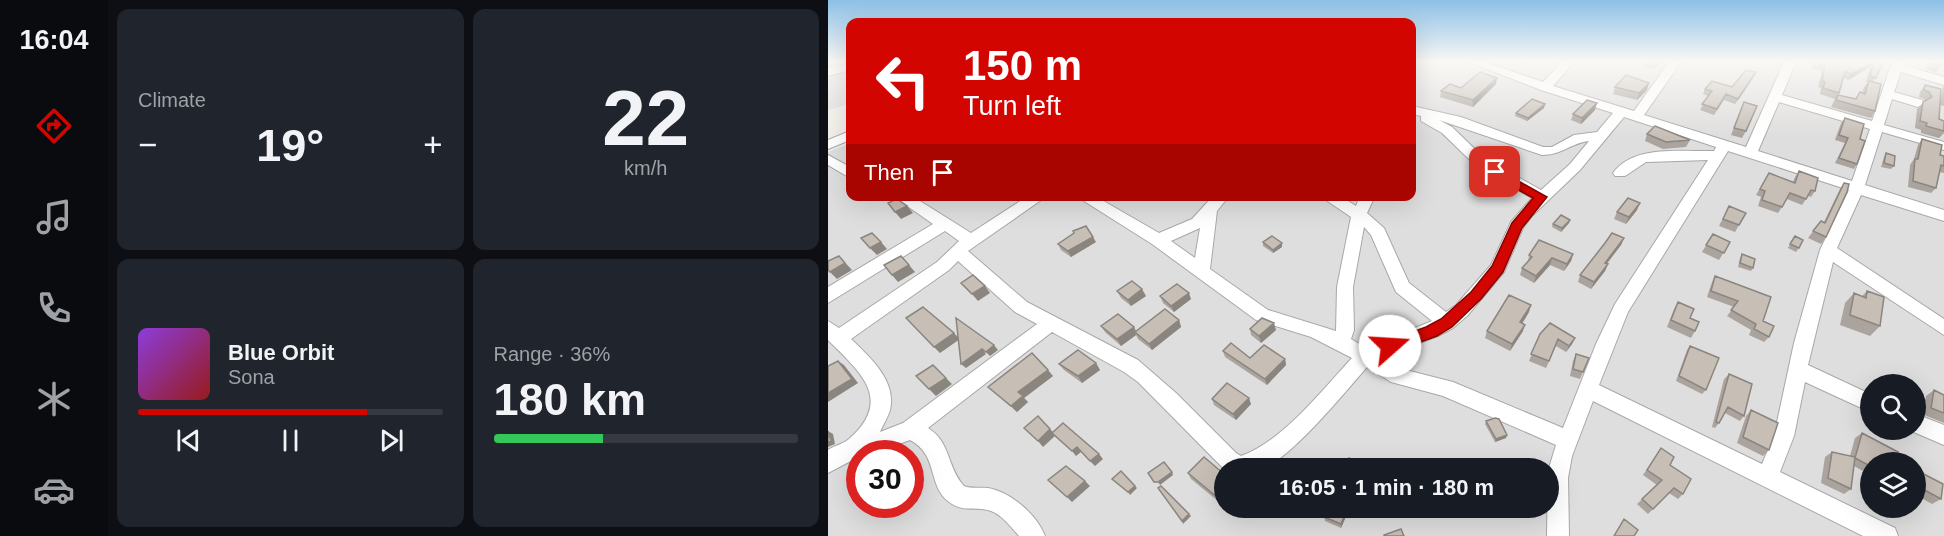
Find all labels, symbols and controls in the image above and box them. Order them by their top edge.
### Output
text: 16:04 [19,25,89,55]
icon: left [864,42,942,120]
text: 150 m [963,42,1082,89]
text: 22 [602,74,689,162]
text: Climate [138,89,206,111]
text: Turn left [963,91,1061,121]
icon: directions [33,105,75,147]
text: 19° [256,120,324,171]
text: − [138,126,157,163]
text: + [423,126,443,163]
pin [1469,146,1520,197]
icon: arrive [1478,155,1511,188]
icon: arrive [926,156,959,189]
text: km/h [624,157,667,179]
text: Then [864,160,914,185]
icon: music [33,196,75,238]
icon: phone [33,287,75,329]
position arrow [1358,314,1422,378]
text: Blue Orbit [228,340,334,365]
text: Range · 36% [494,343,610,365]
text: Sona [228,366,275,388]
text: 180 km [494,374,646,425]
map controls [1860,374,1926,518]
button: search [1860,374,1926,440]
icon: climate [33,378,75,420]
icon: previous [172,424,205,457]
icon: pause [274,424,307,457]
icon: next [375,424,408,457]
speed limit sign: 30 [846,440,924,518]
button: layers [1860,452,1926,518]
icon: car [33,469,75,511]
text: 16:05 · 1 min · 180 m [1279,475,1494,500]

